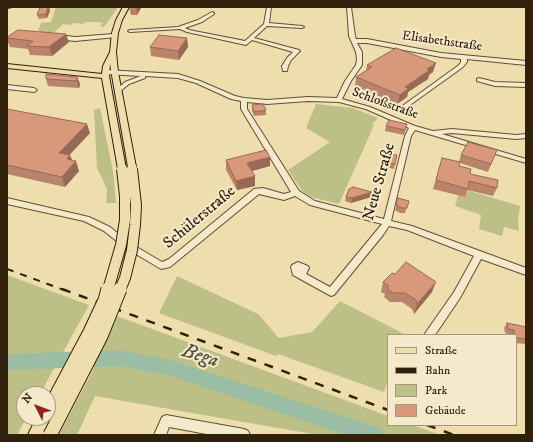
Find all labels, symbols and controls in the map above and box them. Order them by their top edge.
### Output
street label: Elisabethstraße [401,29,483,55]
street label: Schloßstraße [350,85,420,123]
street label: Neue Straße [360,141,400,223]
street label: Schülerstraße [160,182,240,254]
legend [387,334,517,426]
water label: Bega [179,340,221,374]
text: Straße [425,343,457,358]
text: Bahn [425,363,450,378]
text: Park [425,383,447,398]
north arrow [16,386,56,426]
text: N [20,391,36,407]
text: Gebäude [425,403,466,418]

